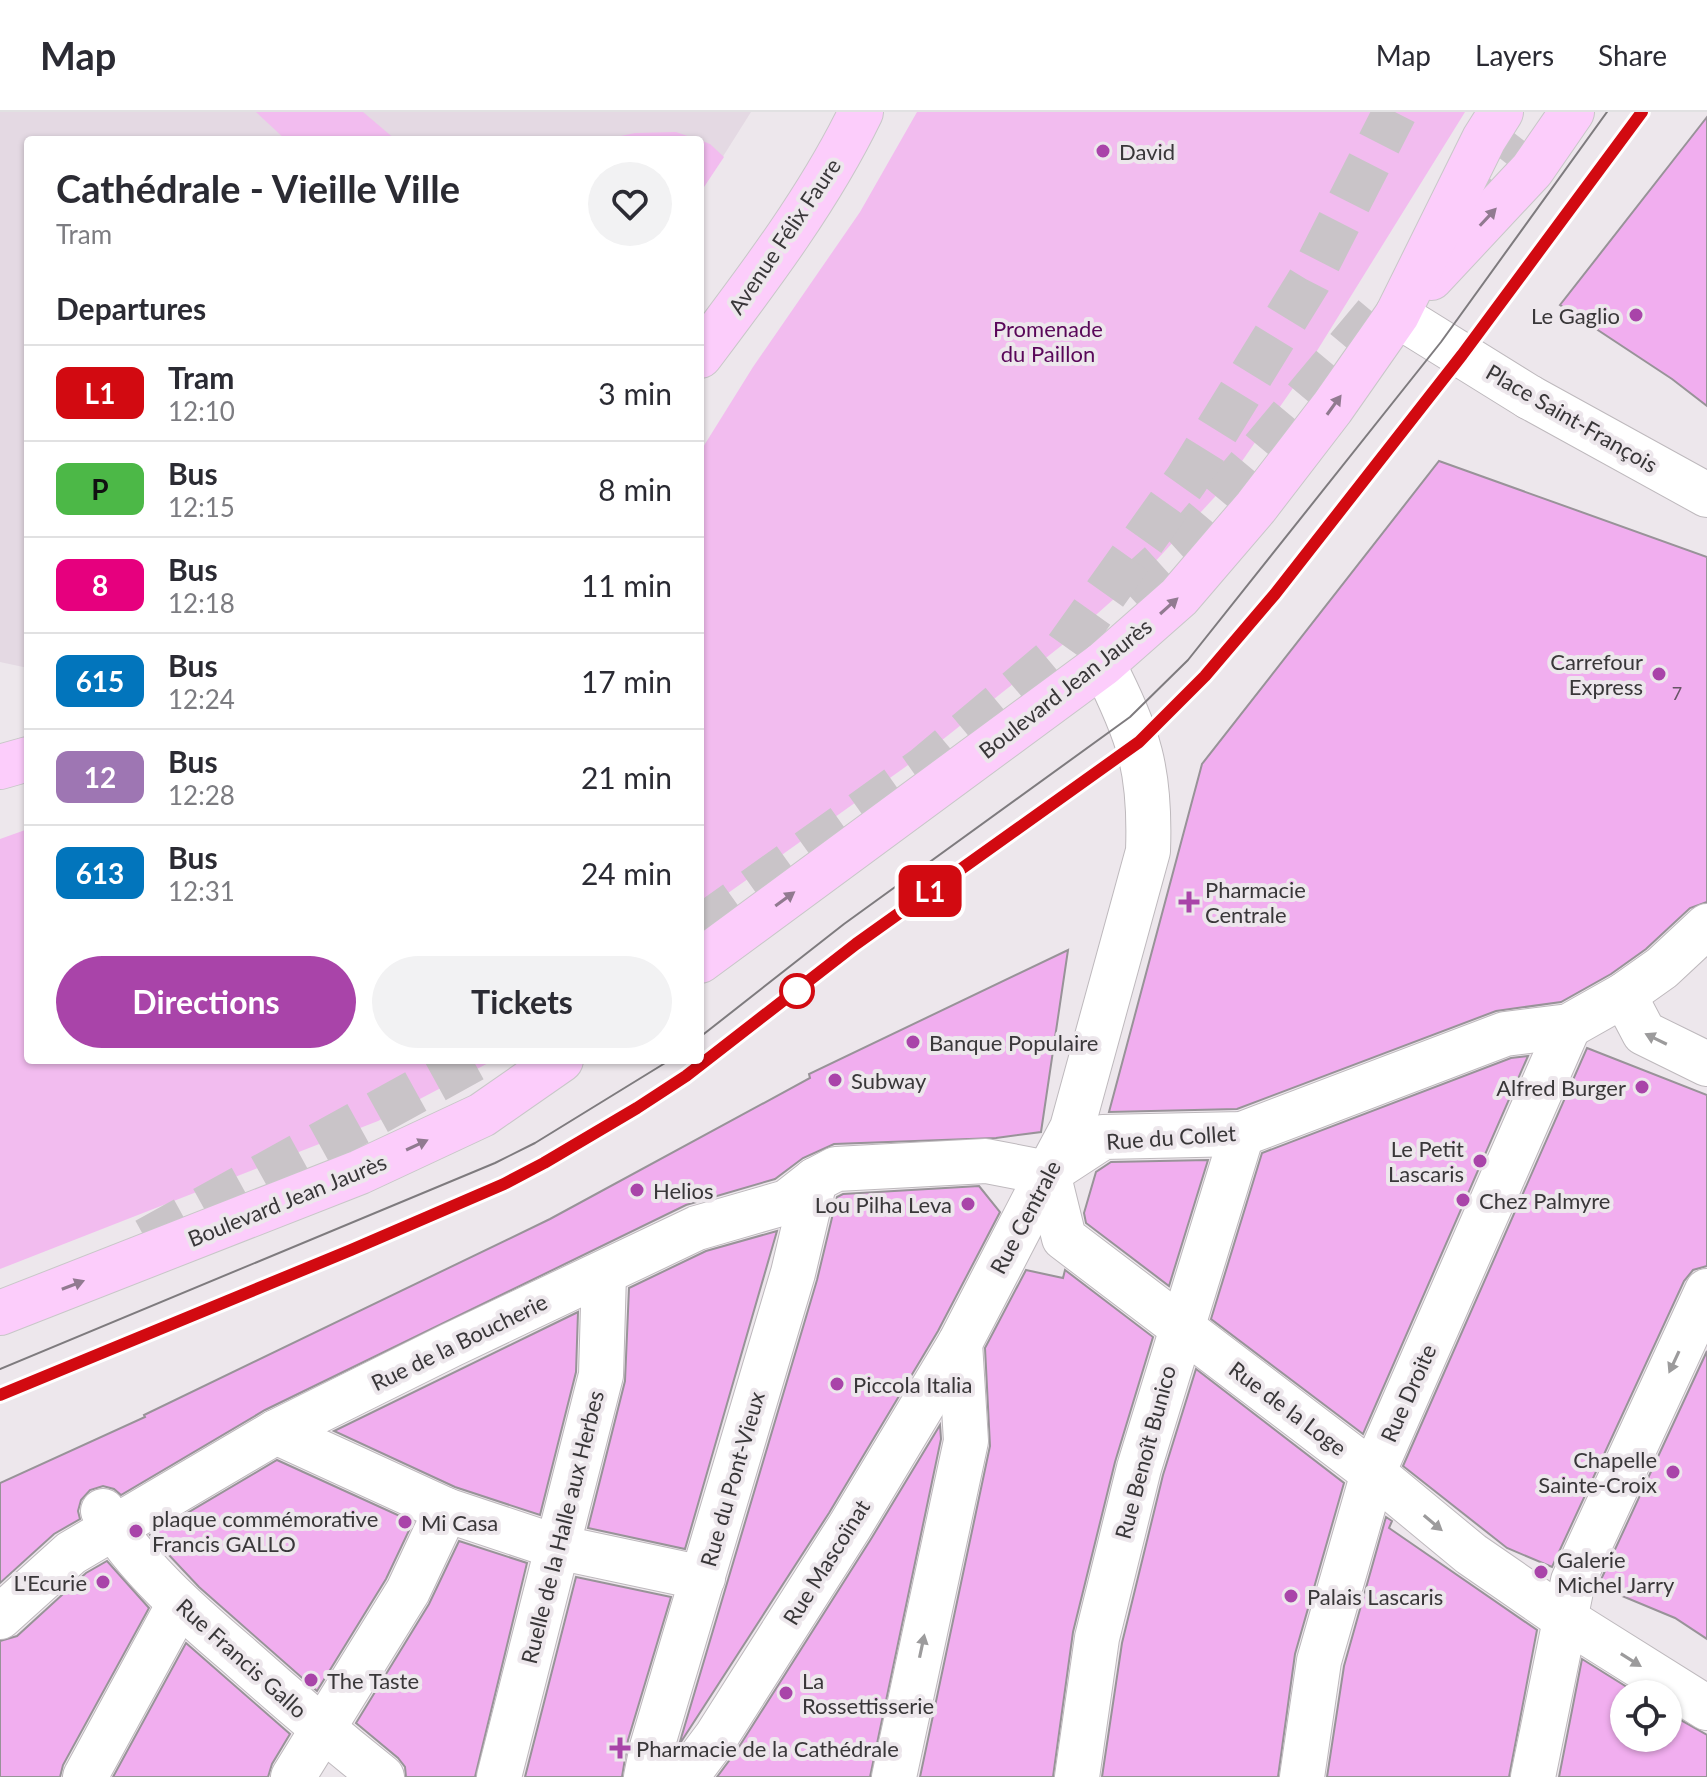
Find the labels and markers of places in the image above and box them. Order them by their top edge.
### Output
place label: David [1119,138,1175,165]
marker: David [1094,142,1112,160]
place label: Le Gaglio [1531,302,1620,329]
marker: Le Gaglio [1627,306,1645,324]
place label: Carrefour Express [1550,648,1643,700]
marker: Carrefour Express [1650,665,1668,683]
place label: Pharmacie Centrale [1205,876,1306,928]
marker: Pharmacie Centrale [1180,893,1198,911]
unlabelled marker [780,974,814,1008]
place label: Banque Populaire [929,1029,1098,1056]
marker: Banque Populaire [904,1033,922,1051]
place label: Subway [851,1067,927,1094]
marker: Subway [826,1071,844,1089]
place label: Alfred Burger [1496,1074,1626,1101]
marker: Alfred Burger [1633,1078,1651,1096]
place label: Le Petit Lascaris [1388,1135,1464,1187]
marker: Le Petit Lascaris [1471,1152,1489,1170]
place label: Helios [653,1177,714,1204]
marker: Helios [628,1181,646,1199]
place label: Chez Palmyre [1479,1187,1610,1214]
place label: Lou Pilha Leva [815,1191,952,1218]
marker: Chez Palmyre [1454,1191,1472,1209]
marker: Lou Pilha Leva [959,1195,977,1213]
place label: Piccola Italia [853,1371,972,1398]
marker: Piccola Italia [828,1375,846,1393]
place label: Chapelle Sainte-Croix [1538,1446,1657,1498]
marker: Chapelle Sainte-Croix [1664,1463,1682,1481]
place label: plaque commémorative Francis GALLO [152,1505,378,1557]
place label: Mi Casa [421,1509,498,1536]
marker: Mi Casa [396,1513,414,1531]
marker: plaque commémorative Francis GALLO [127,1522,145,1540]
place label: Galerie Michel Jarry [1557,1546,1675,1598]
marker: Galerie Michel Jarry [1532,1563,1550,1581]
place label: L'Ecurie [14,1569,87,1596]
marker: L'Ecurie [94,1573,112,1591]
place label: Palais Lascaris [1307,1583,1443,1610]
marker: Palais Lascaris [1282,1587,1300,1605]
place label: The Taste [327,1667,419,1694]
place label: La Rossettisserie [802,1667,934,1719]
marker: The Taste [302,1671,320,1689]
marker: La Rossettisserie [777,1684,795,1702]
place label: Pharmacie de la Cathédrale [636,1735,899,1762]
marker: Pharmacie de la Cathédrale [611,1739,629,1757]

